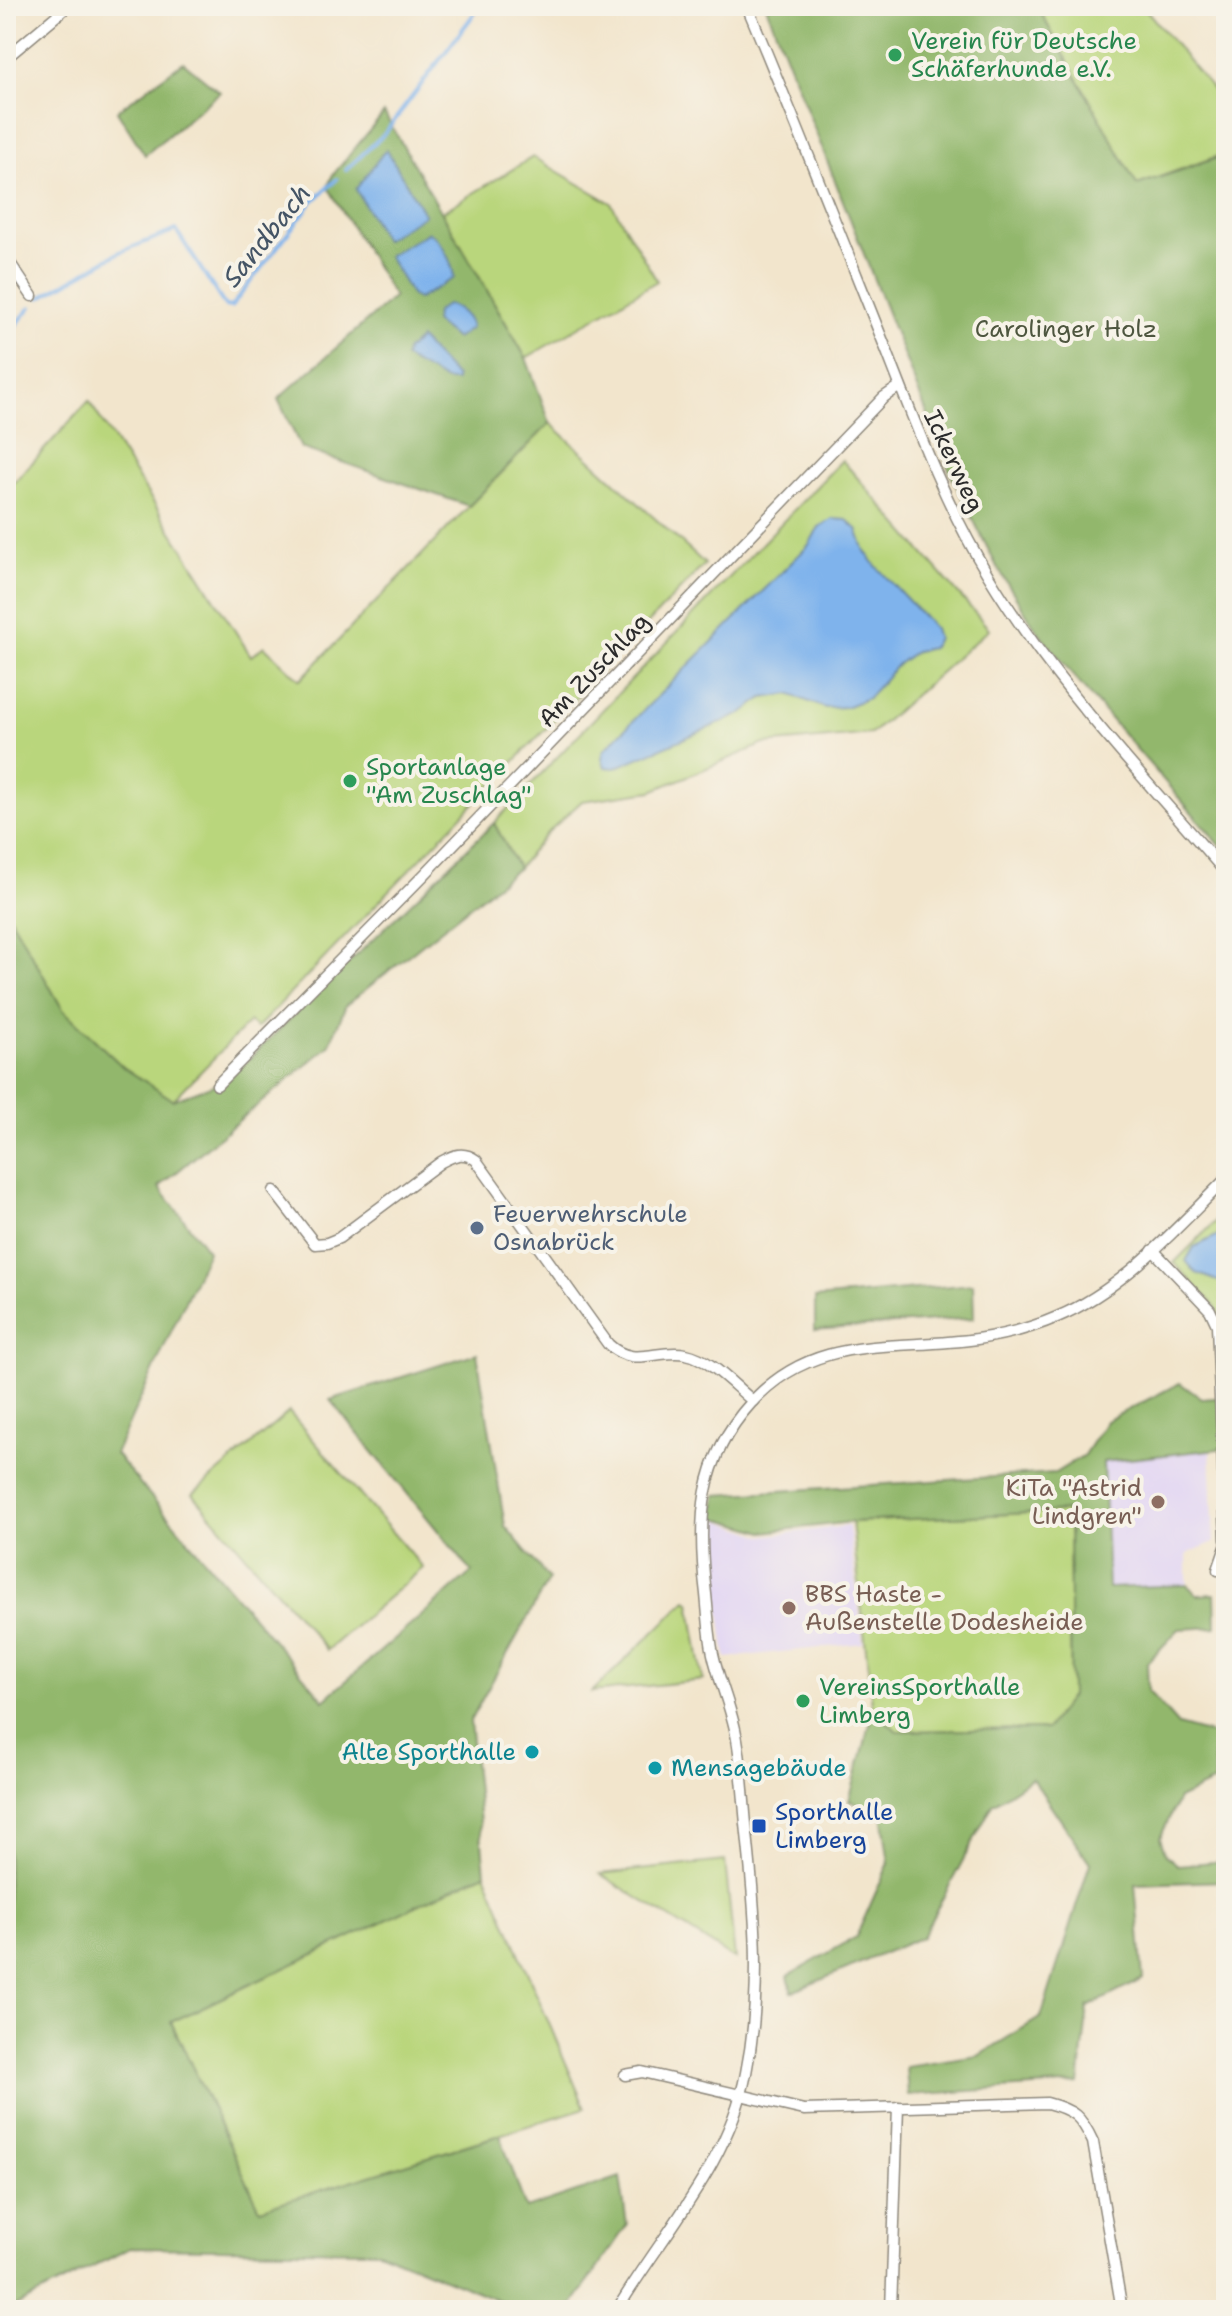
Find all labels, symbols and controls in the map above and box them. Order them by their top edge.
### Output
place label: Verein für Deutsche Schäferhunde e.V. [911,25,1137,85]
marker: Verein für Deutsche Schäferhunde e.V. [886,46,904,64]
water label: Sandbach [214,176,318,294]
park label: Carolinger Holz [975,313,1157,345]
street label: Ickerweg [916,404,992,518]
street label: Am Zuschlag [531,606,657,734]
place label: Sportanlage "Am Zuschlag" [366,751,532,811]
marker: Sportanlage "Am Zuschlag" [341,772,359,790]
place label: Feuerwehrschule Osnabrück [493,1198,688,1258]
marker: Feuerwehrschule Osnabrück [468,1219,486,1237]
place label: KiTa "Astrid Lindgren" [1005,1472,1142,1532]
marker: KiTa "Astrid Lindgren" [1149,1493,1167,1511]
place label: BBS Haste - Außenstelle Dodesheide [805,1578,1084,1638]
marker: BBS Haste - Außenstelle Dodesheide [780,1599,798,1617]
place label: VereinsSporthalle Limberg [819,1671,1021,1731]
marker: VereinsSporthalle Limberg [794,1692,812,1710]
place label: Alte Sporthalle [342,1736,516,1768]
marker: Alte Sporthalle [523,1743,541,1761]
place label: Mensagebäude [671,1752,847,1784]
marker: Mensagebäude [646,1759,664,1777]
place label: Sporthalle Limberg [775,1796,894,1856]
marker: Sporthalle Limberg [750,1817,768,1835]

